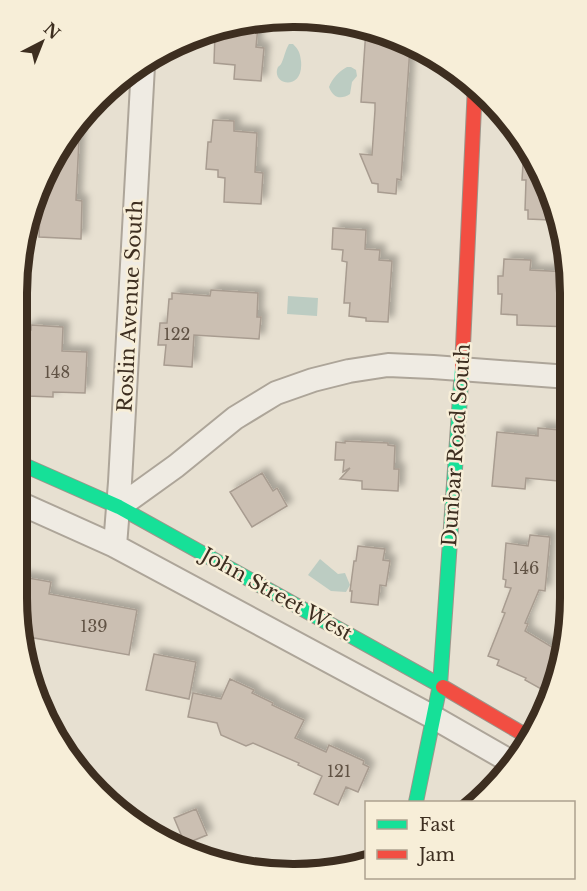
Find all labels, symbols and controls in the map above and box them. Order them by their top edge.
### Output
north arrow [12,12,72,72]
text: N [40,18,64,43]
street label: Roslin Avenue South [112,199,148,413]
house number: 122 [164,324,190,344]
street label: Dunbar Road South [437,342,475,547]
house number: 148 [44,362,70,382]
street label: John Street West [195,541,357,646]
house number: 146 [513,558,539,578]
house number: 139 [80,616,108,636]
house number: 121 [327,761,351,781]
legend [365,801,575,879]
text: Fast [419,814,456,836]
text: Jam [417,844,455,866]

